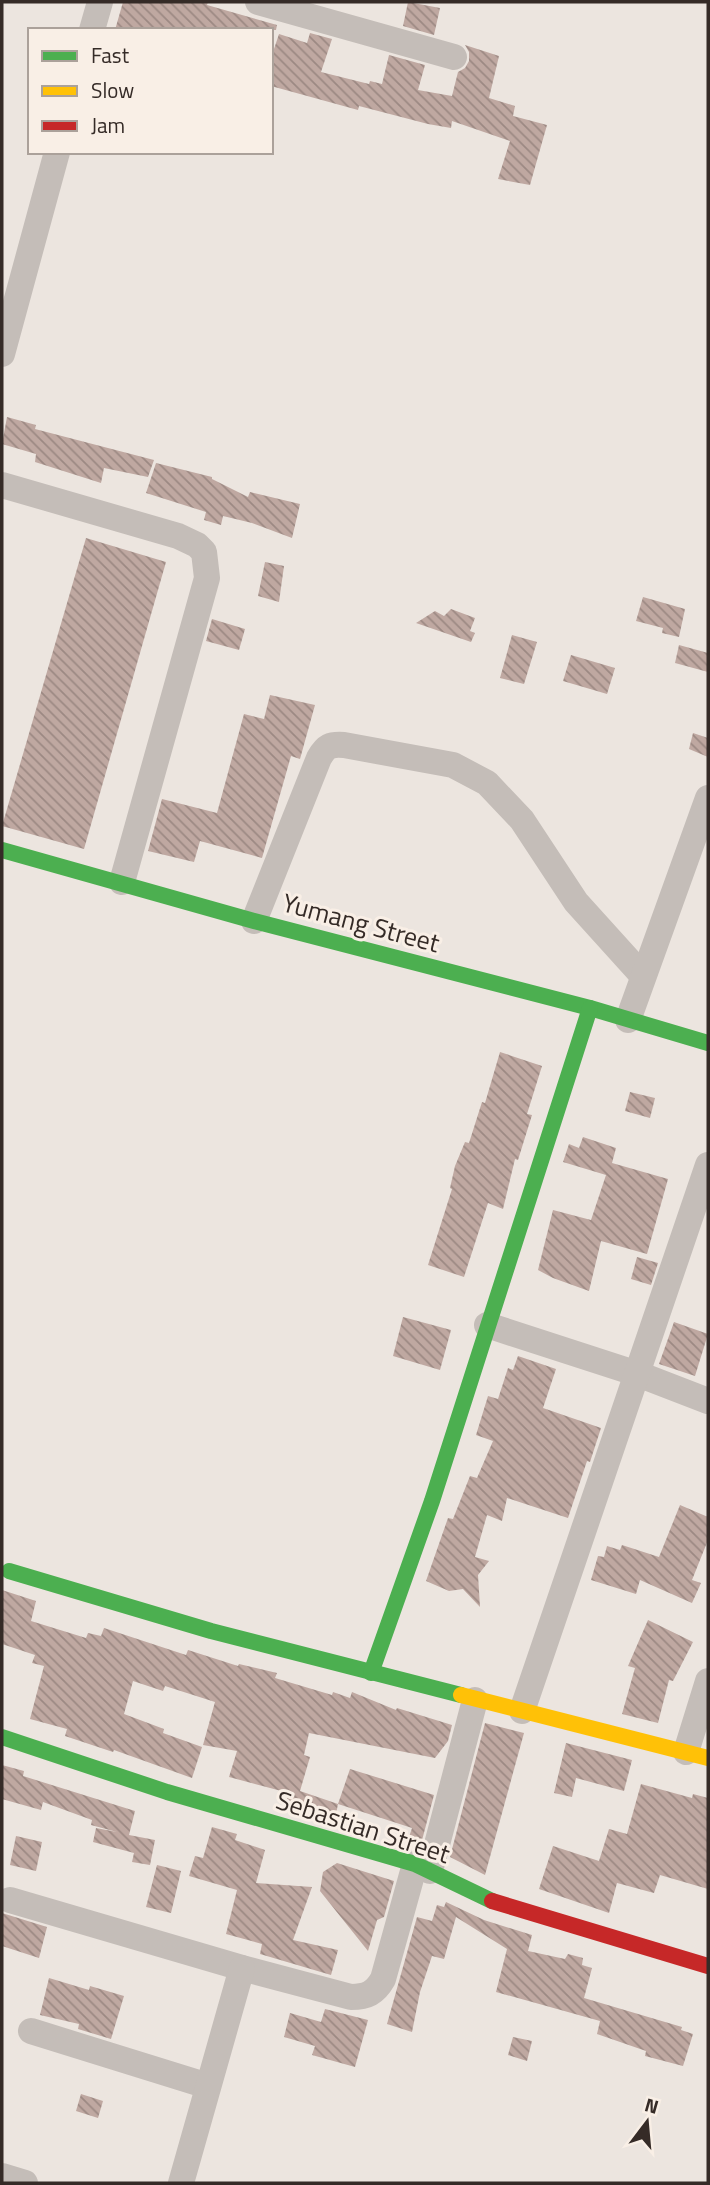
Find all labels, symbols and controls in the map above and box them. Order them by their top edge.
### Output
legend [28,28,273,154]
text: Fast [91,39,130,71]
text: Slow [91,74,134,106]
text: Jam [91,109,125,141]
street label: Yumang Street [278,883,444,962]
street label: Sebastian Street [271,1780,455,1873]
north arrow [612,2087,682,2157]
text: N [641,2089,662,2121]

